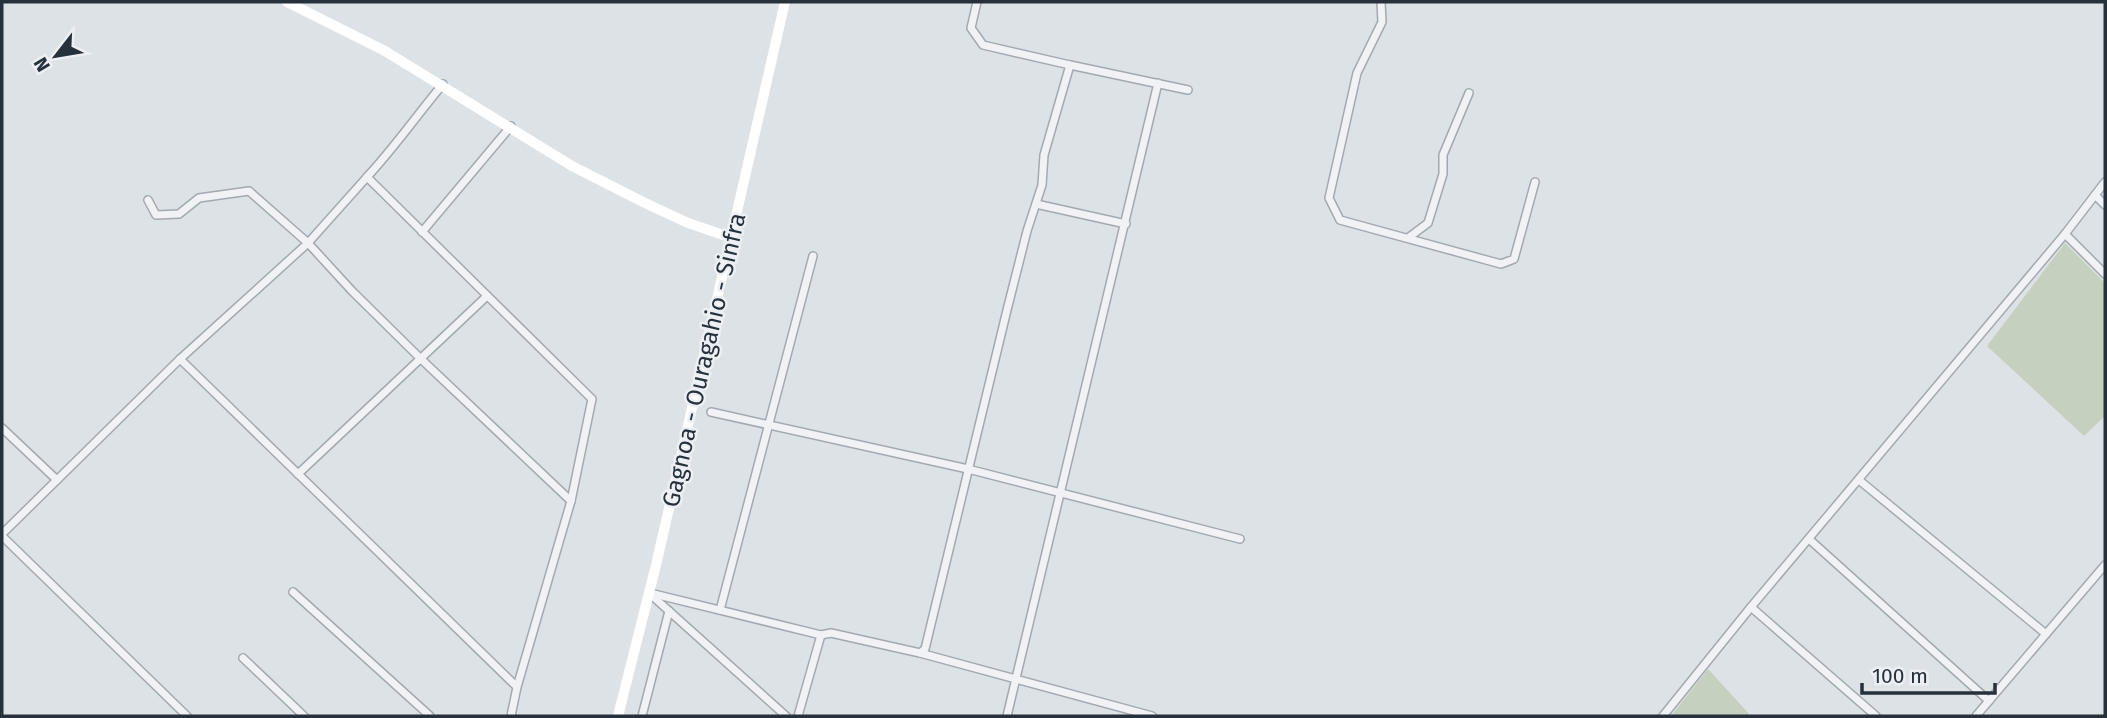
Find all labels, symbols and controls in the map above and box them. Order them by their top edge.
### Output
north arrow [21,21,91,91]
text: N [29,53,55,76]
street label: Gagnoa - Ouragahio - Sinfra [656,210,752,510]
scale bar [1862,652,1995,696]
text: 100 m [1872,663,1928,689]

